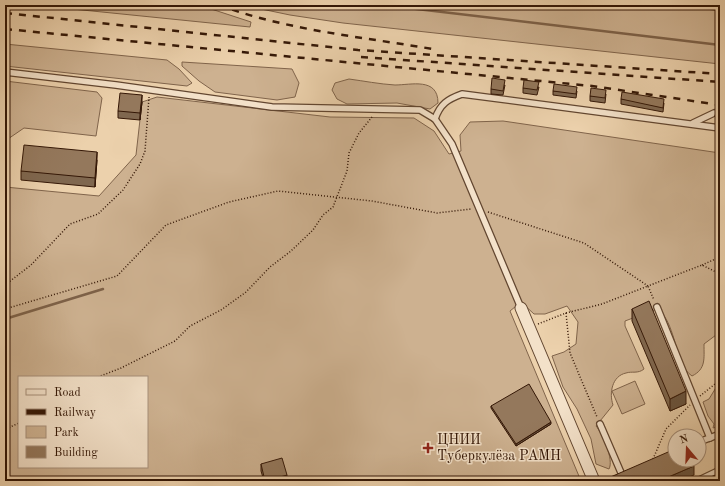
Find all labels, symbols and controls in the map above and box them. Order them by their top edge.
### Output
legend [18,376,148,468]
text: Road [54,387,81,399]
text: Railway [54,407,97,419]
text: Park [54,427,79,439]
north arrow [667,428,707,468]
place label: ЦНИИ Туберкулёза РАМН [437,433,561,463]
text: N [678,433,691,447]
marker: ЦНИИ Туберкулёза РАМН [422,442,434,454]
text: Building [54,447,98,459]

